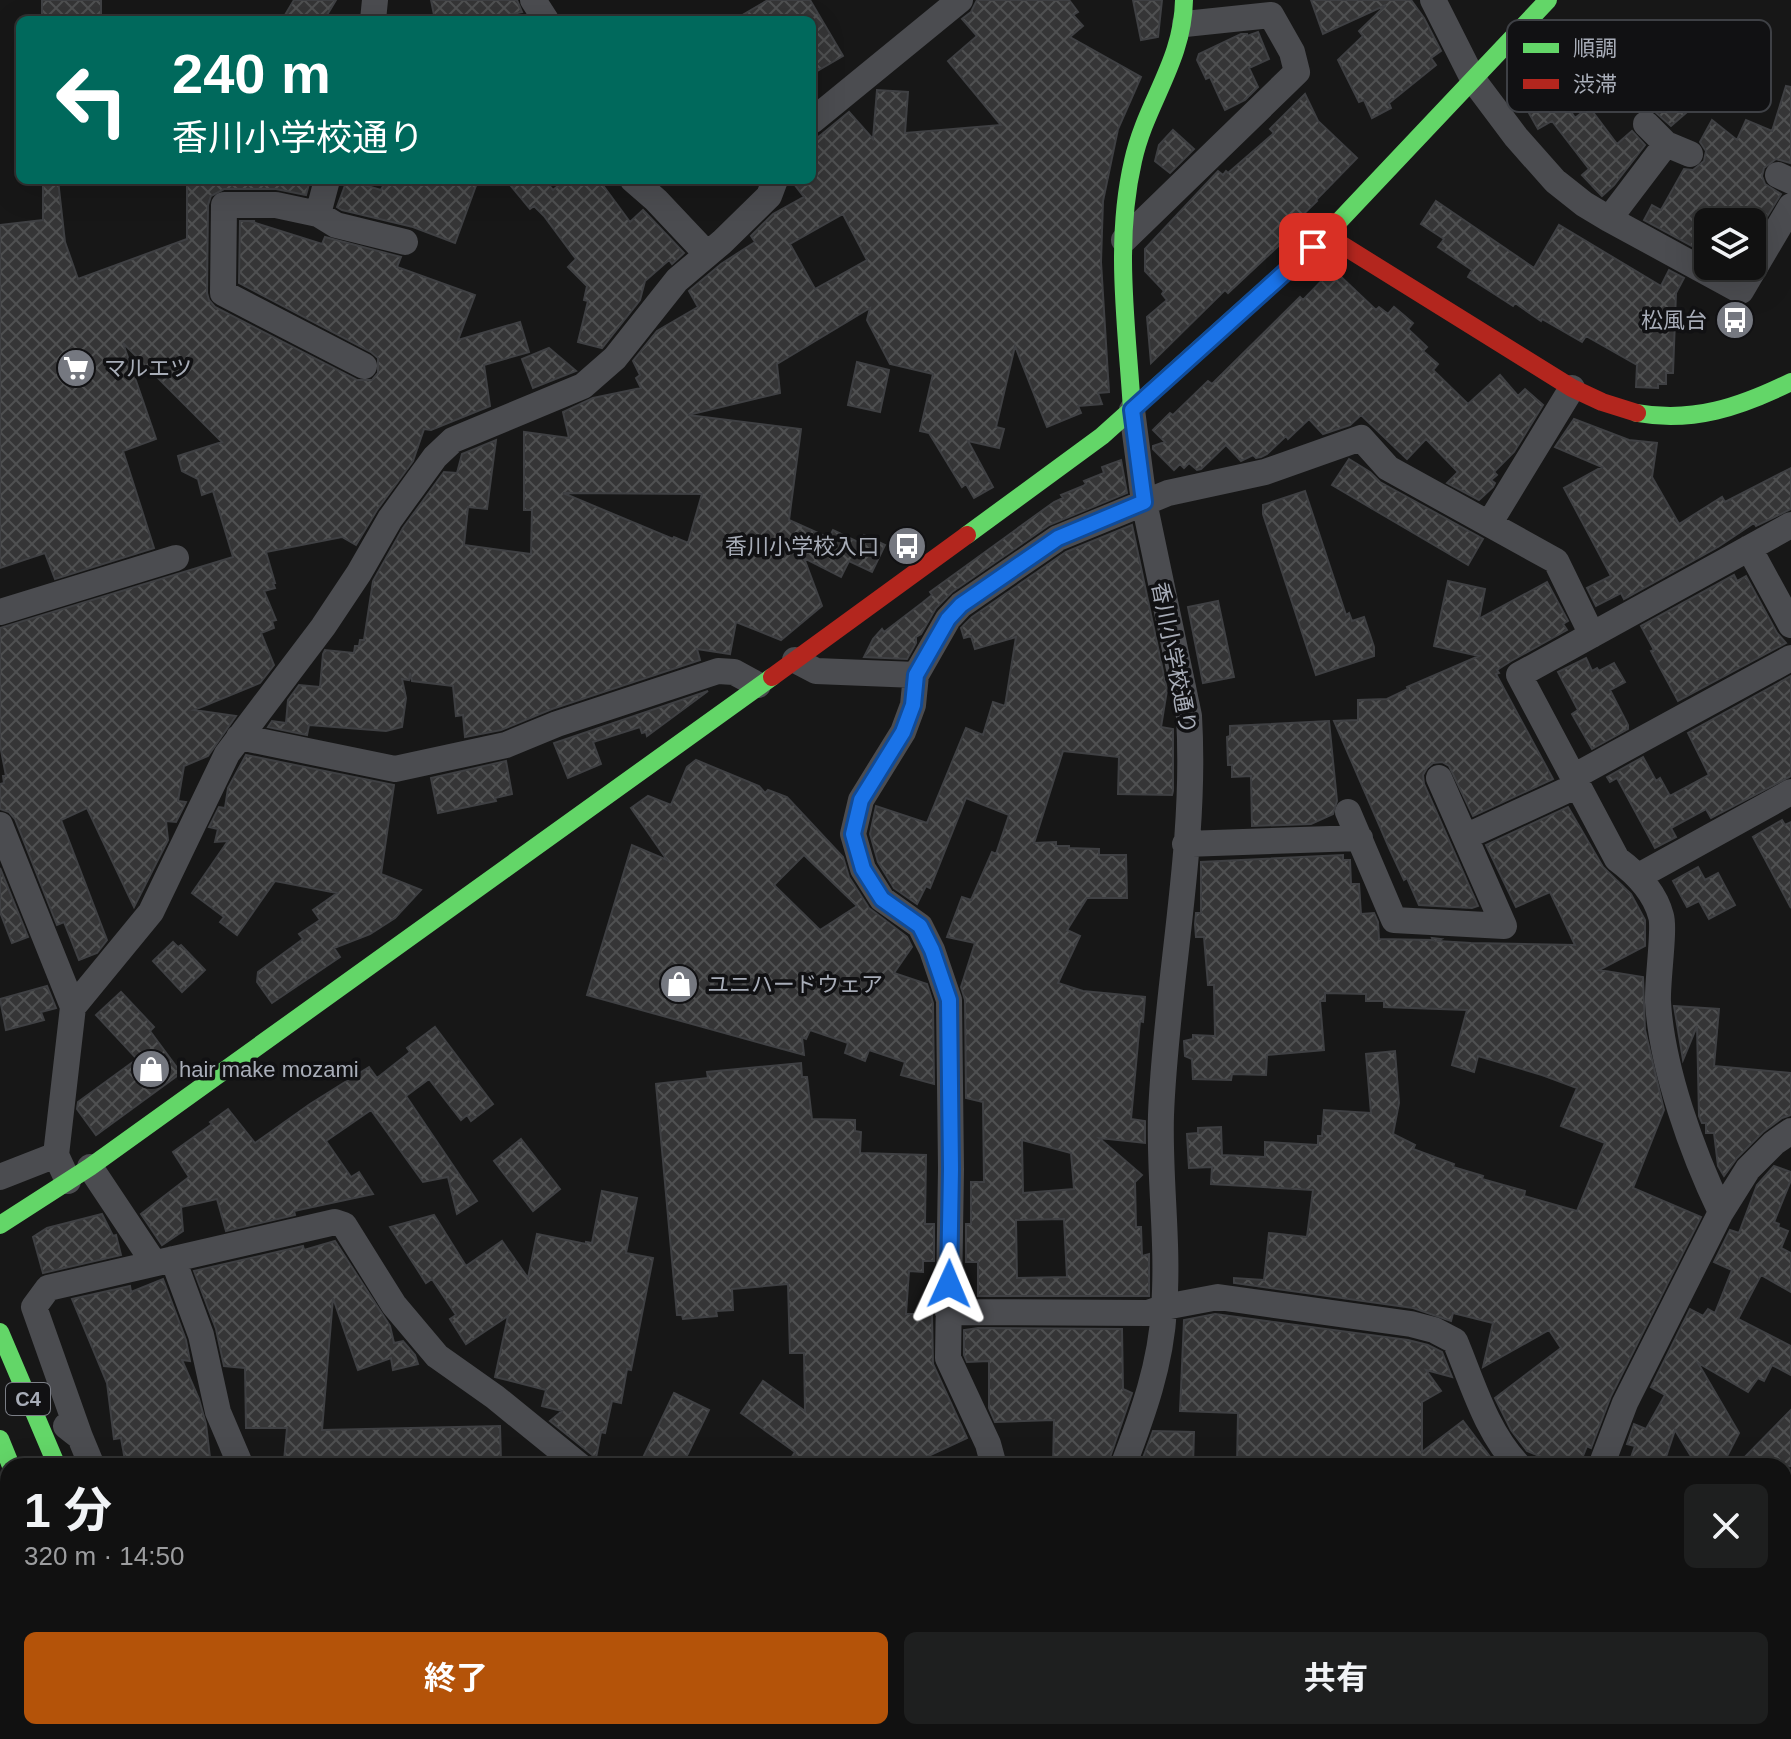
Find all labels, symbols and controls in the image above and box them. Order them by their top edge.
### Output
legend [1507,20,1771,112]
text: 順調 [1573,36,1617,61]
text: 240 m [172,42,331,105]
icon: left [40,48,144,152]
text: 渋滞 [1573,72,1617,97]
text: 香川小学校通り [172,117,424,158]
map controls [1694,208,1766,280]
button: layers [1694,208,1766,280]
pin [1279,213,1347,281]
icon: arrive [1291,225,1335,269]
bus stop icon: 松風台 [1714,299,1756,341]
place label: 松風台 [1641,308,1707,333]
supermarket icon: マルエツ [55,347,97,389]
place label: マルエツ [104,356,192,381]
bus stop icon: 香川小学校入口 [886,525,928,567]
place label: 香川小学校入口 [725,534,879,559]
street label: 香川小学校通り [1147,580,1201,736]
shop icon: ユニハードウェア [658,963,700,1005]
place label: ユニハードウェア [707,972,883,997]
shop icon: hair make mozami [130,1048,172,1090]
place label: hair make mozami [179,1057,359,1082]
position arrow [907,1242,991,1326]
road number: C4 [6,1383,50,1415]
text: 1 分 [24,1484,112,1537]
button: close [1684,1484,1768,1568]
text: 320 m · 14:50 [24,1541,184,1571]
button: 終了 [24,1632,888,1724]
button: 共有 [904,1632,1768,1724]

